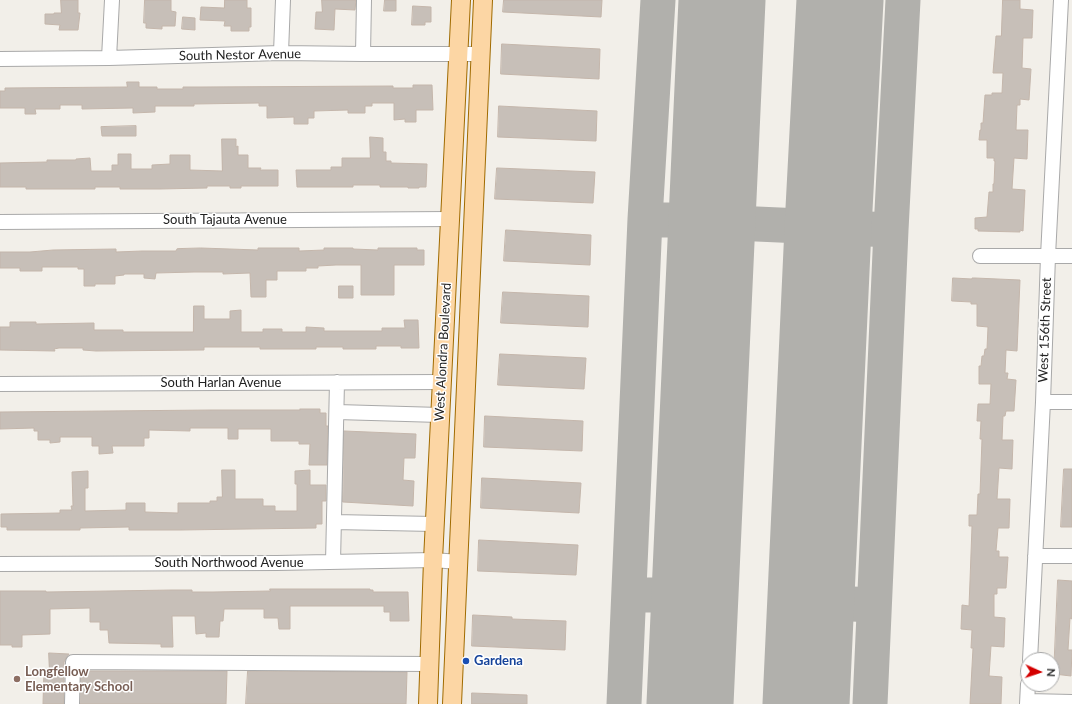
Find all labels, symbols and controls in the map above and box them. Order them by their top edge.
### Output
street label: South Nestor Avenue [179,46,301,64]
street label: South Tajauta Avenue [163,212,287,228]
street label: West 156th Street [1035,277,1055,383]
street label: West Alondra Boulevard [432,282,454,422]
street label: South Harlan Avenue [161,375,281,391]
street label: South Northwood Avenue [154,555,304,571]
north arrow [1020,652,1060,692]
place label: Gardena [474,653,523,669]
marker: Gardena [461,656,471,666]
place label: Longfellow Elementary School [25,664,133,695]
text: N [1045,668,1058,677]
marker: Longfellow Elementary School [12,674,22,684]

